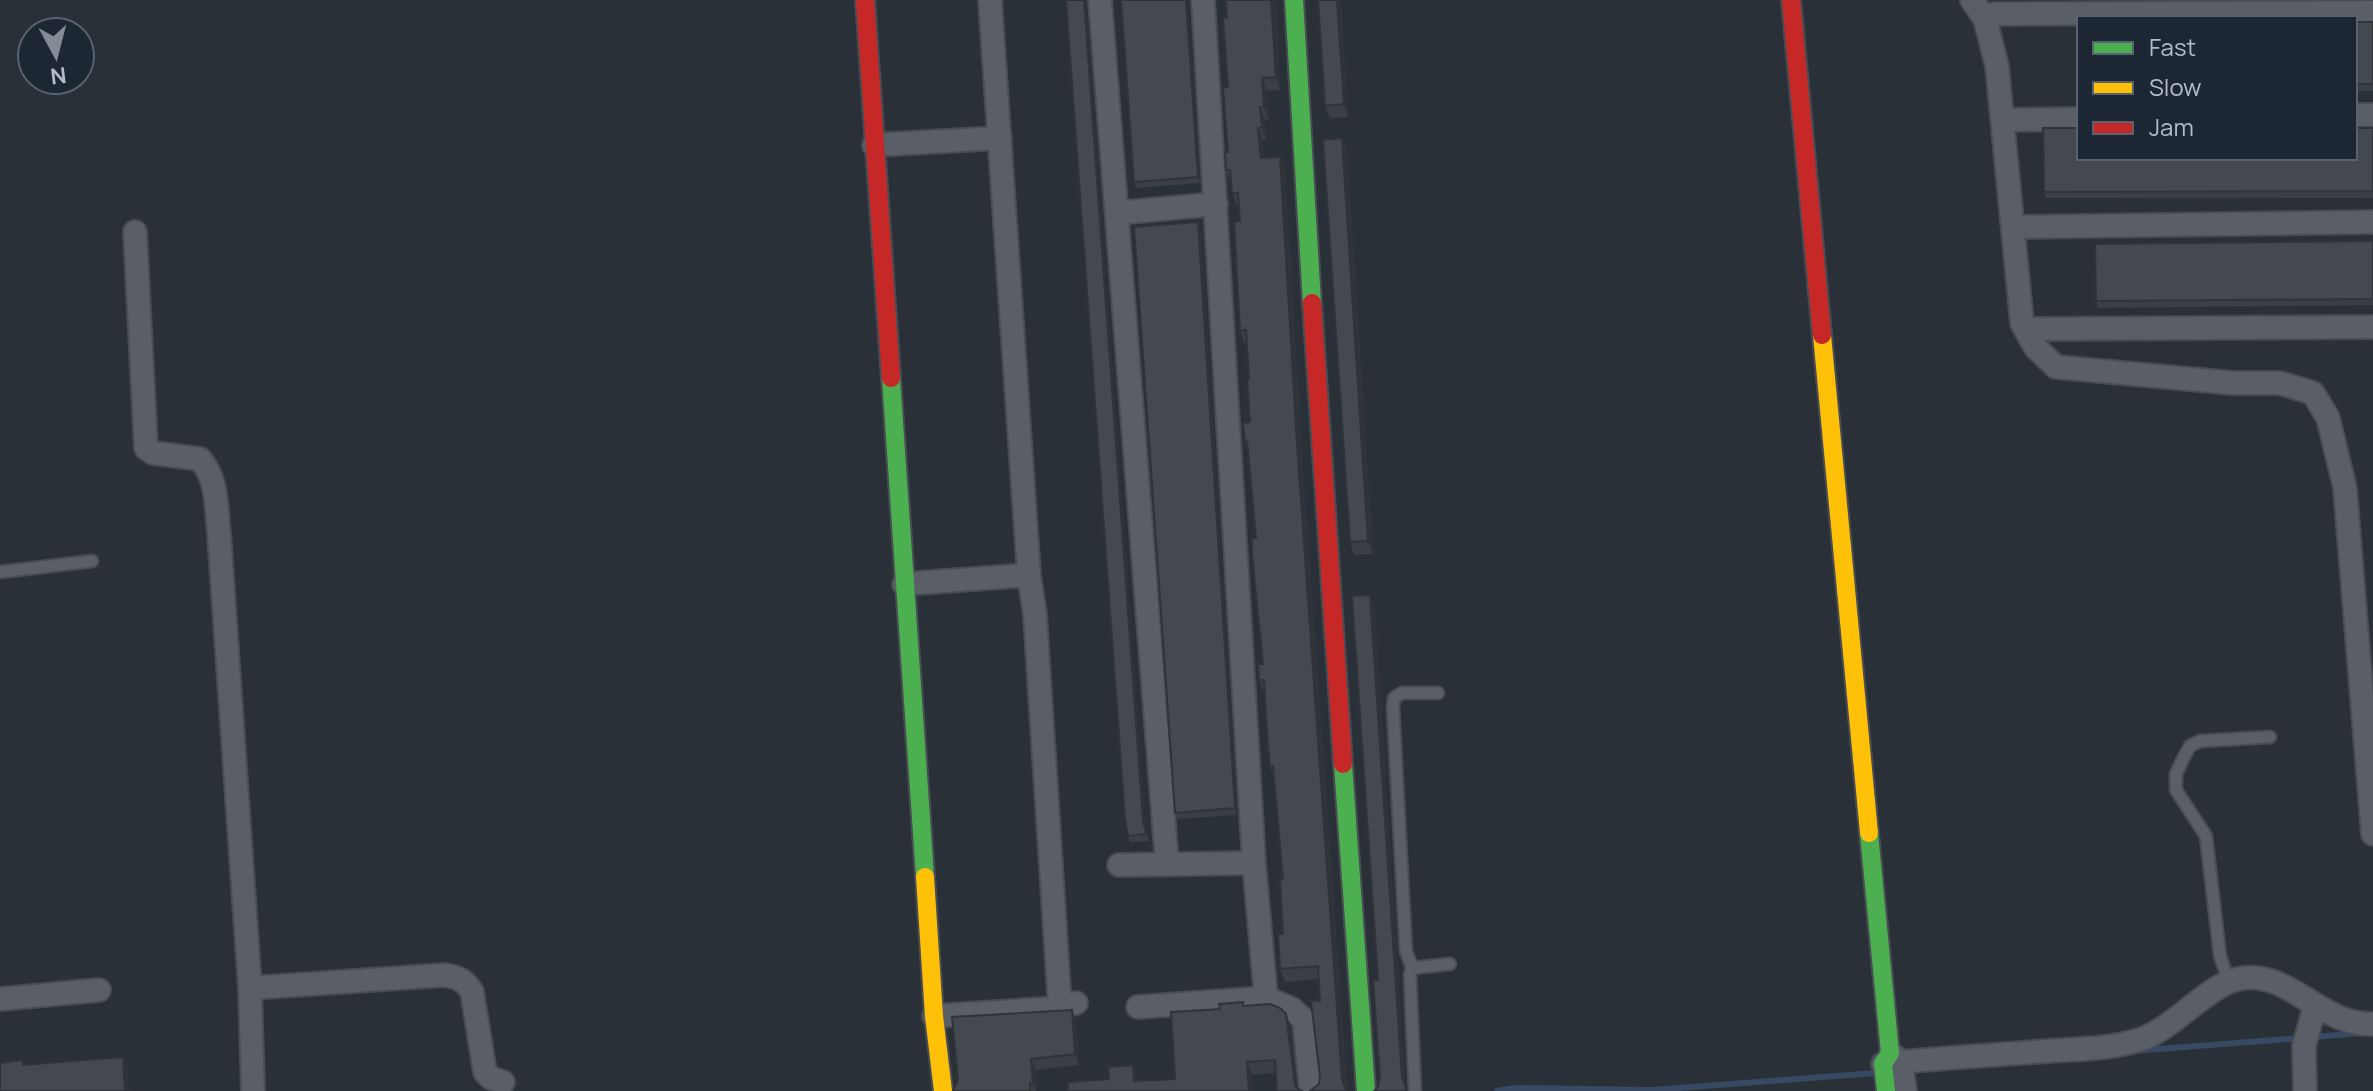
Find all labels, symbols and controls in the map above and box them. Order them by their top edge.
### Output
north arrow [16,16,96,96]
legend [2077,16,2357,160]
text: Fast [2149,30,2196,63]
text: N [49,60,68,92]
text: Slow [2149,70,2202,103]
text: Jam [2149,110,2194,143]

